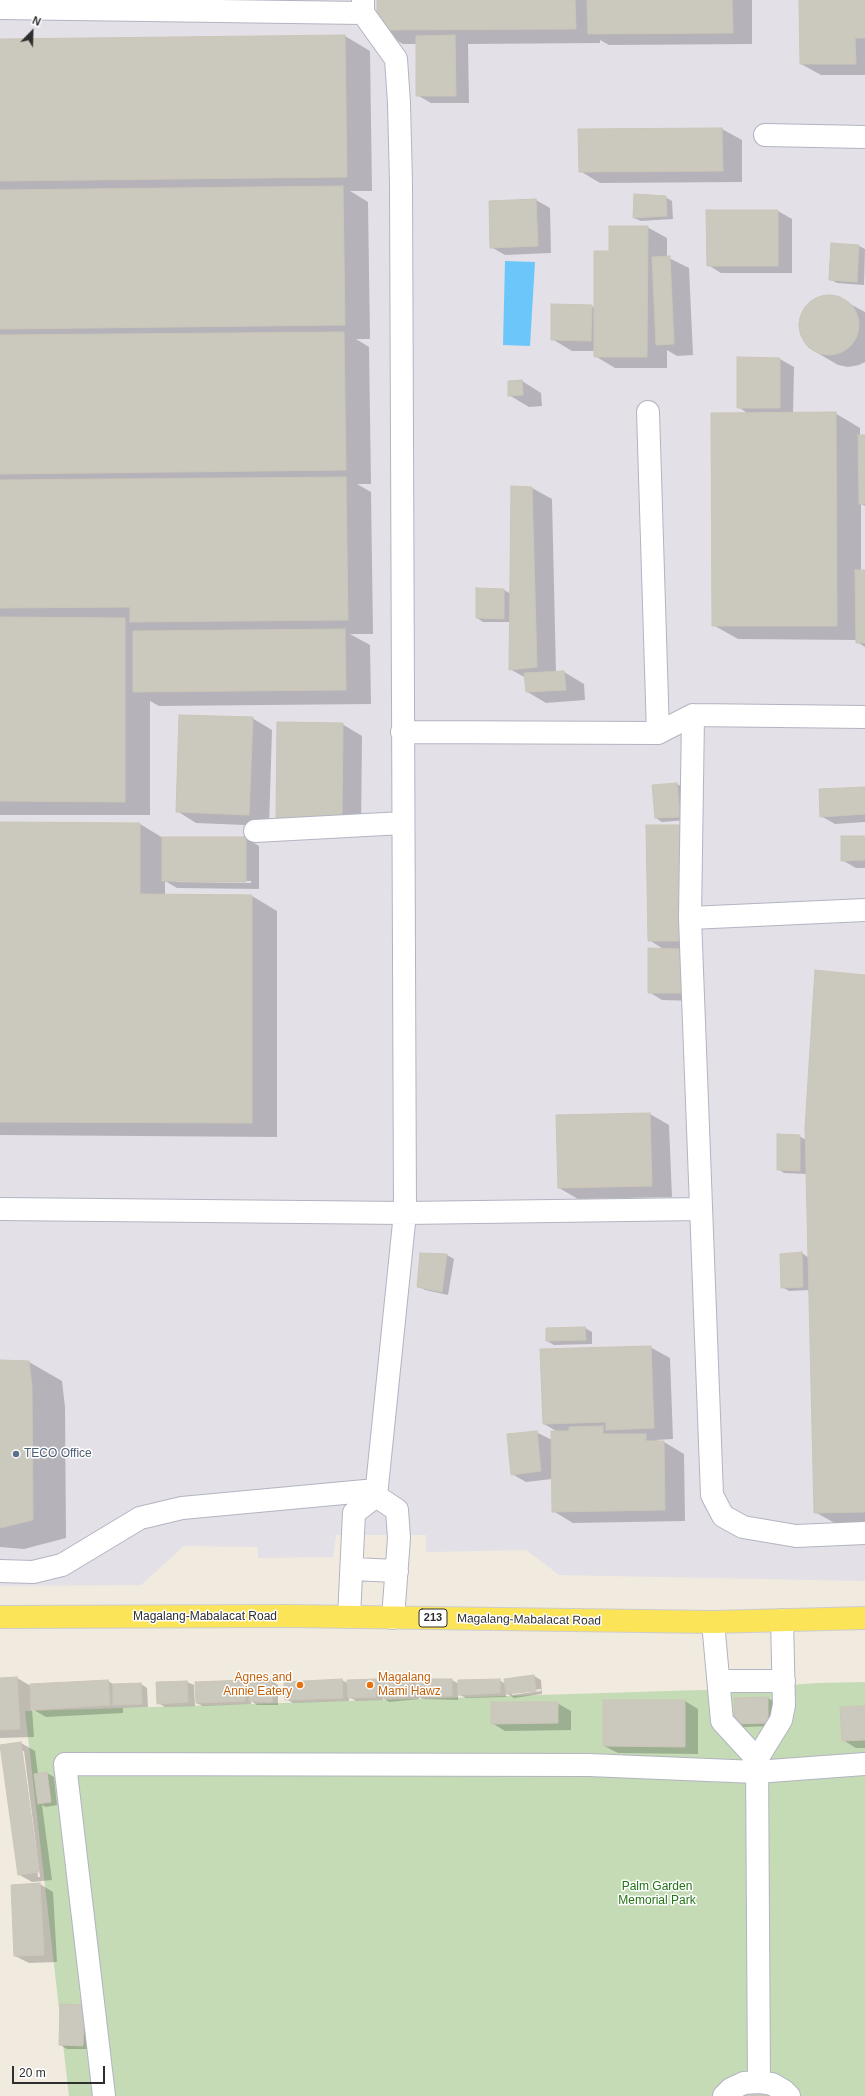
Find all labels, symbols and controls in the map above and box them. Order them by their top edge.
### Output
north arrow [12,12,52,52]
text: N [31,14,43,28]
place label: TECO Office [24,1447,92,1461]
marker: TECO Office [11,1449,21,1459]
road number: 213 [419,1609,447,1627]
street label: Magalang-Mabalacat Road [133,1610,277,1624]
street label: Magalang-Mabalacat Road [457,1612,601,1628]
place label: Agnes and Annie Eatery [223,1671,292,1699]
place label: Magalang Mami Hawz [378,1671,441,1699]
marker: Agnes and Annie Eatery [295,1680,305,1690]
marker: Magalang Mami Hawz [365,1680,375,1690]
park label: Palm Garden Memorial Park [618,1880,696,1908]
scale bar [14,2058,107,2084]
text: 20 m [19,2066,46,2080]

